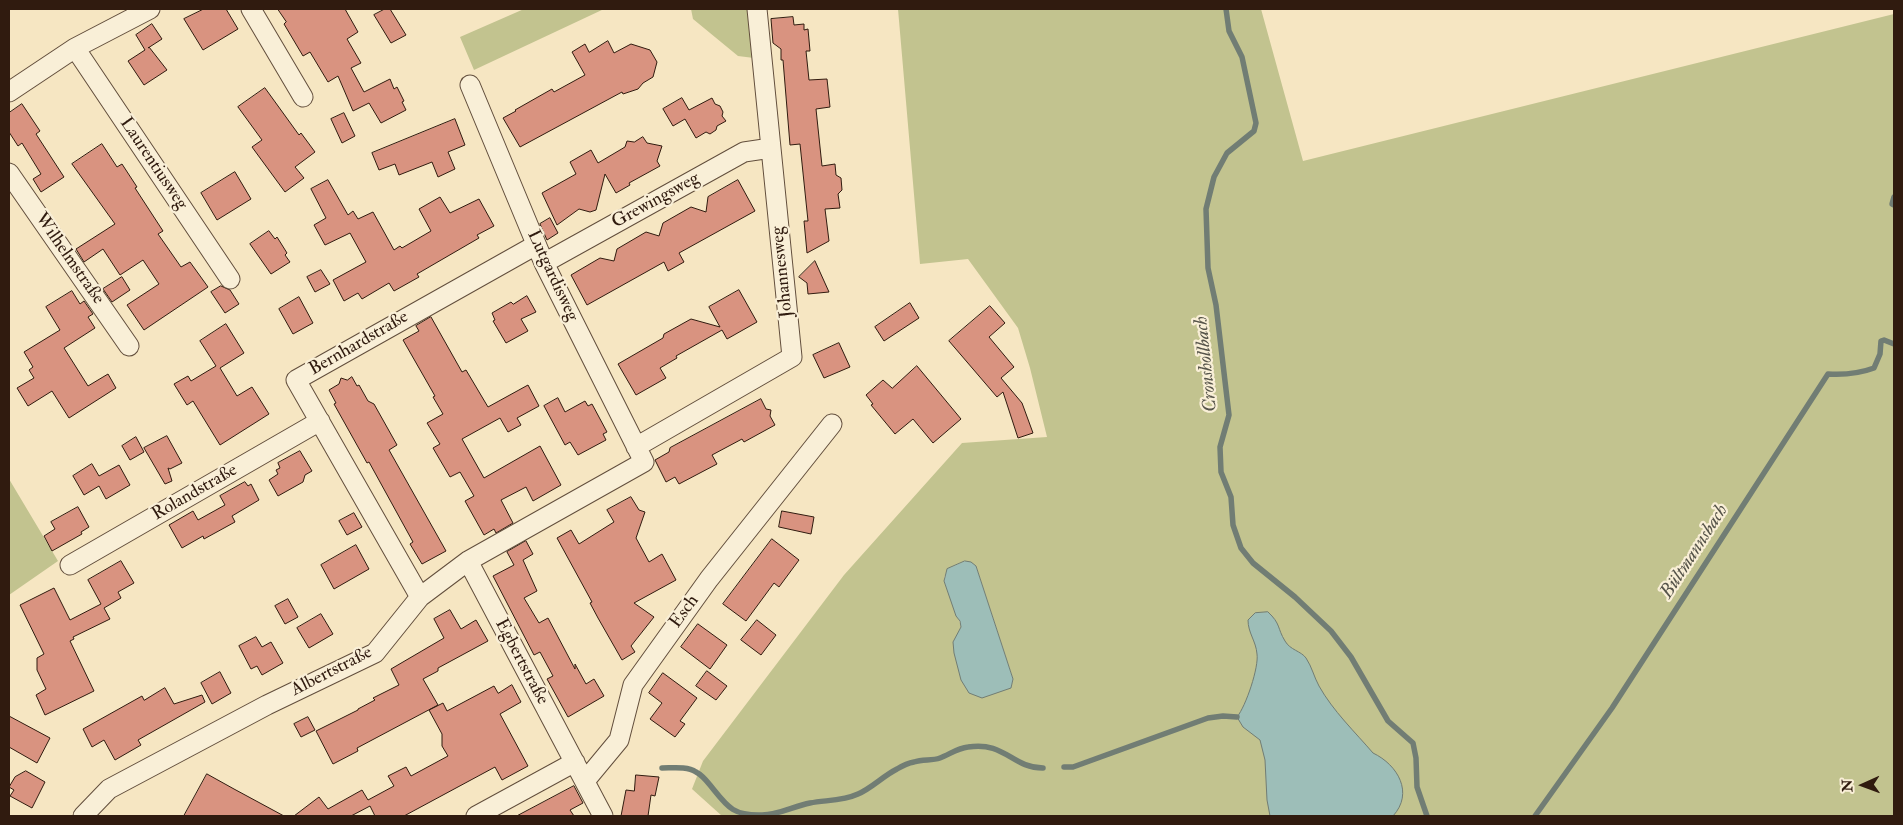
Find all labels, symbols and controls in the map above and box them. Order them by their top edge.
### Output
street label: Laurentiusweg [114,114,192,214]
street label: Grewingsweg [608,168,704,234]
street label: Wilhelmstraße [30,209,108,309]
street label: Johannesweg [767,225,799,319]
street label: Lutgardisweg [521,227,583,325]
street label: Bernhardstraße [306,307,412,381]
water label: Cronshollbach [1191,315,1223,413]
street label: Rolandstraße [149,460,241,526]
water label: Bültmannsbach [1656,501,1734,603]
street label: Esch [666,591,704,633]
street label: Egbertstraße [489,615,553,709]
street label: Albertstraße [288,642,376,702]
north arrow [1838,760,1888,810]
text: N [1839,779,1856,792]

